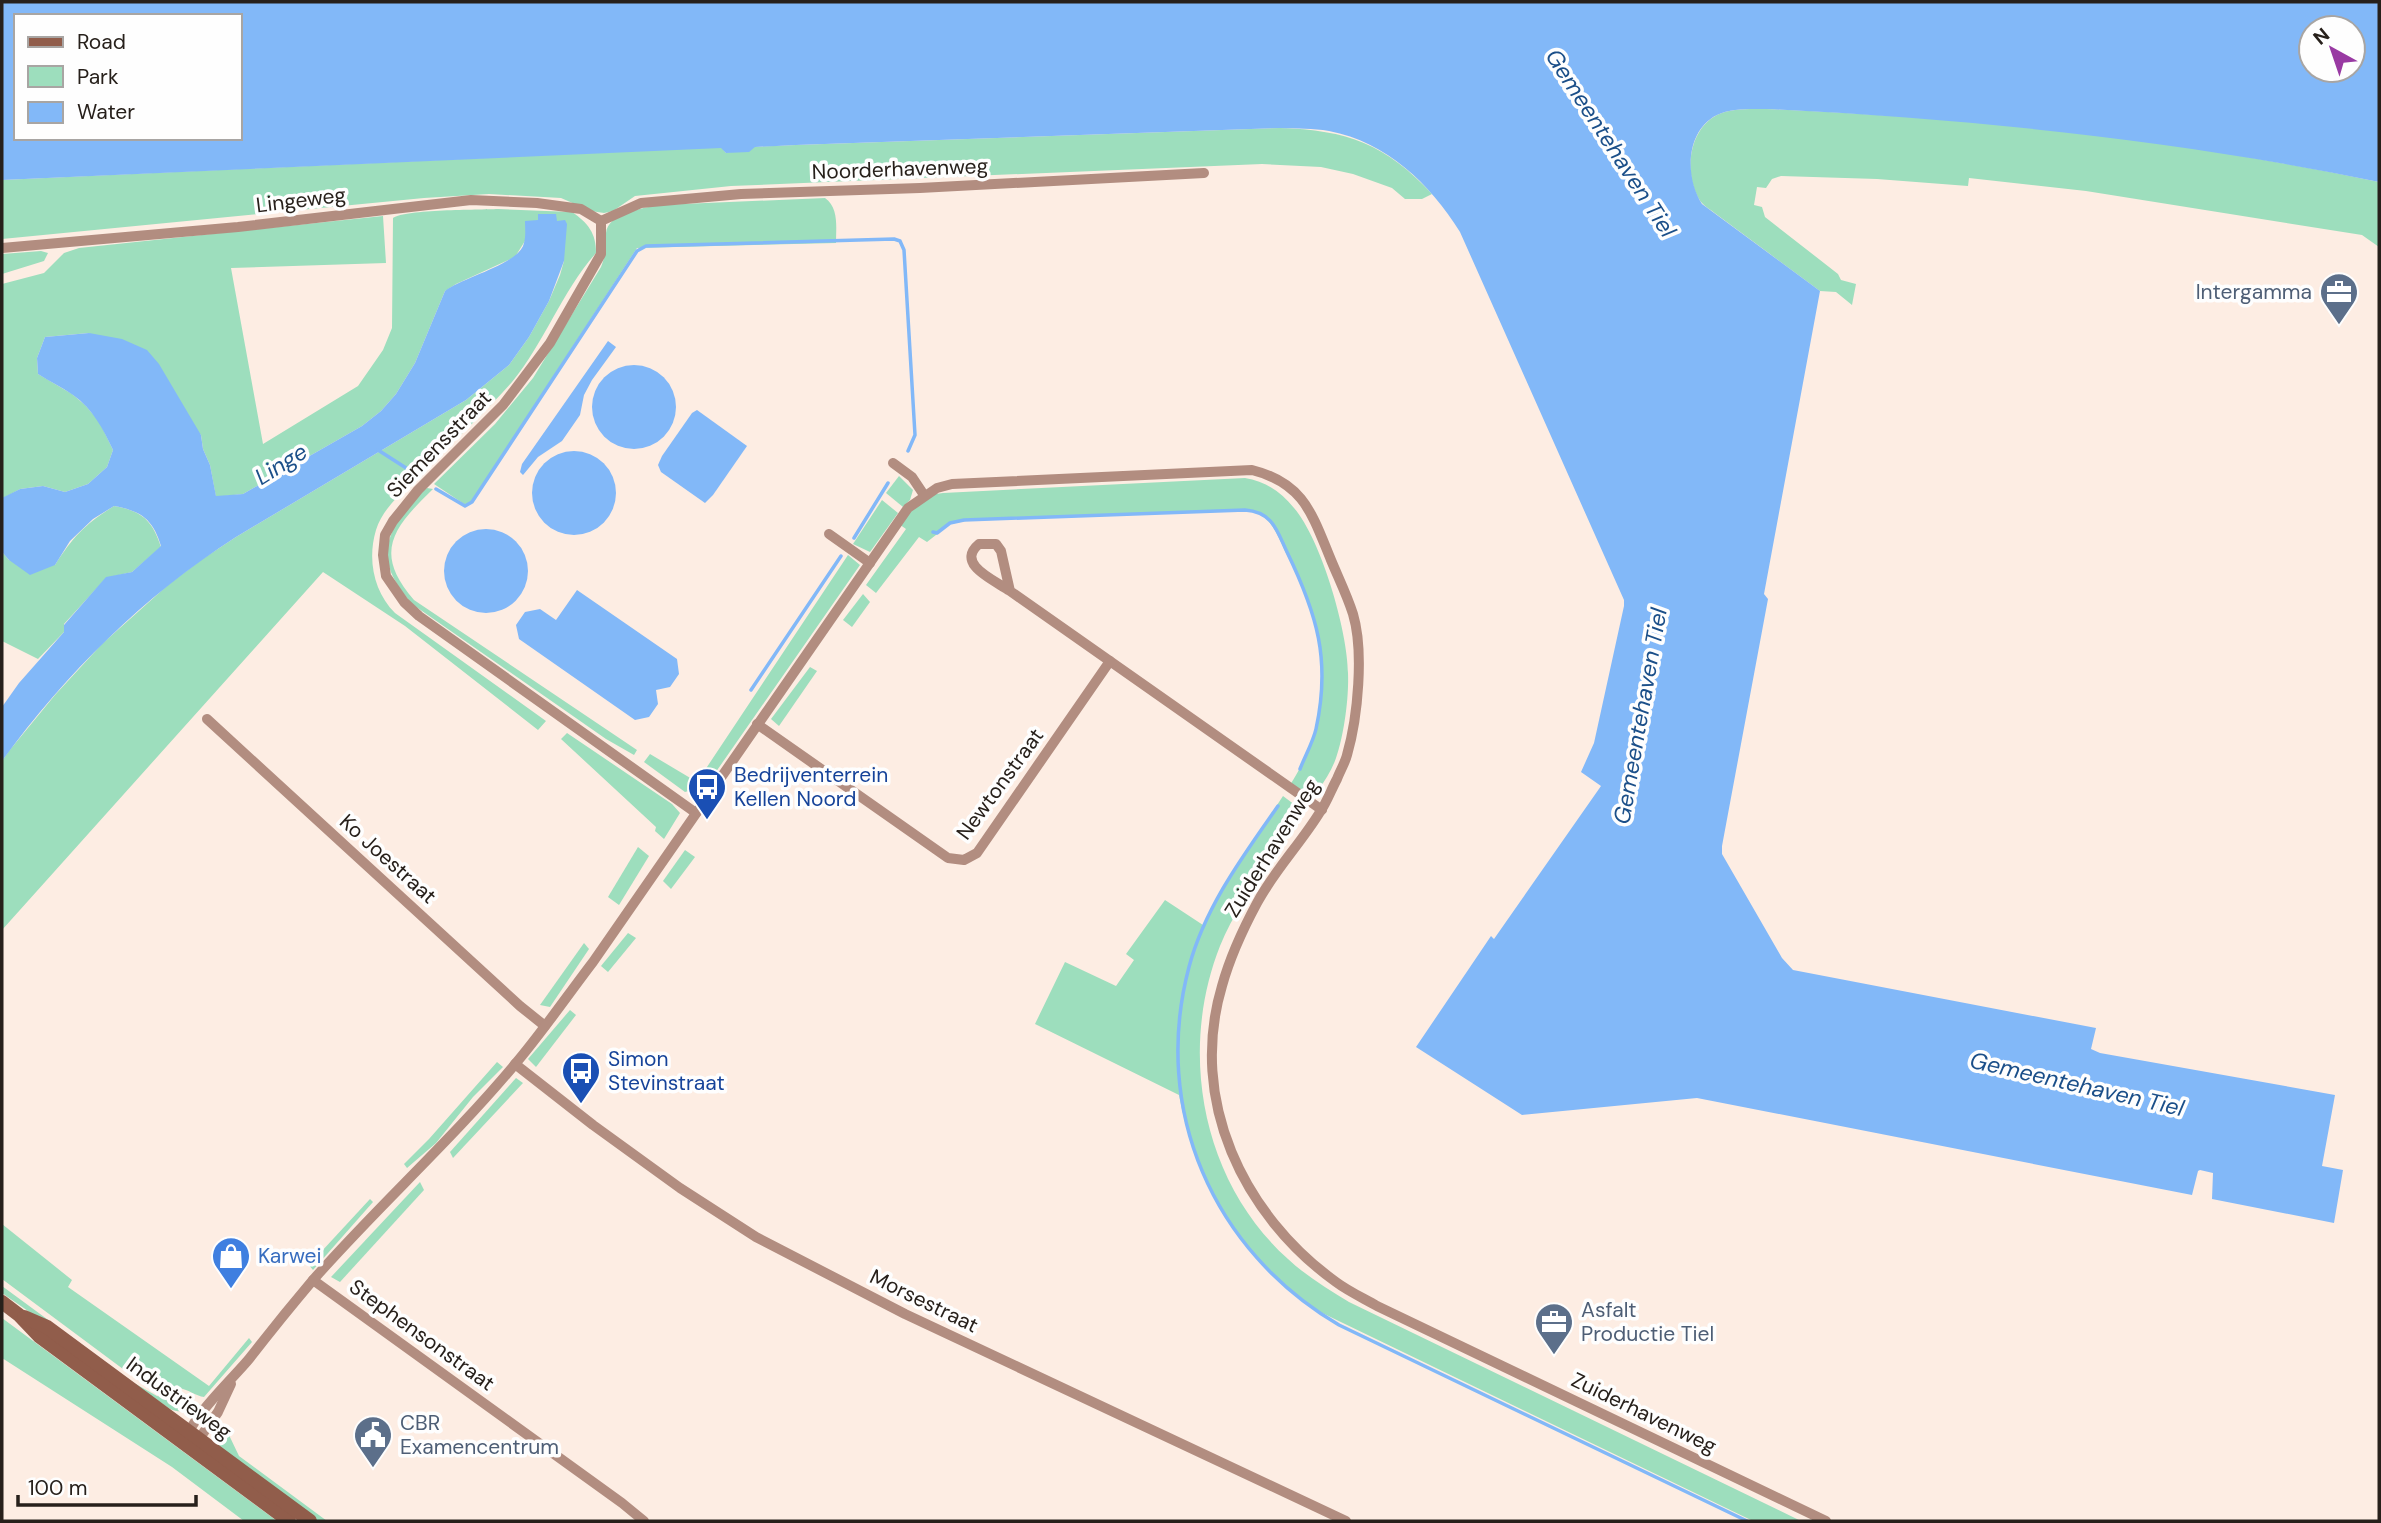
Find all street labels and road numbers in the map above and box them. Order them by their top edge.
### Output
street label: Noorderhavenweg [811,152,989,186]
street label: Lingeweg [255,181,348,219]
street label: Siemensstraat [381,384,497,504]
street label: Newtonstraat [950,723,1050,845]
street label: Zuiderhavenweg [1218,773,1326,922]
street label: Ko Joestraat [334,808,442,910]
street label: Morsestraat [865,1263,983,1339]
street label: Stephensonstraat [344,1273,500,1397]
street label: Industrieweg [121,1350,238,1446]
street label: Zuiderhavenweg [1567,1366,1721,1460]

